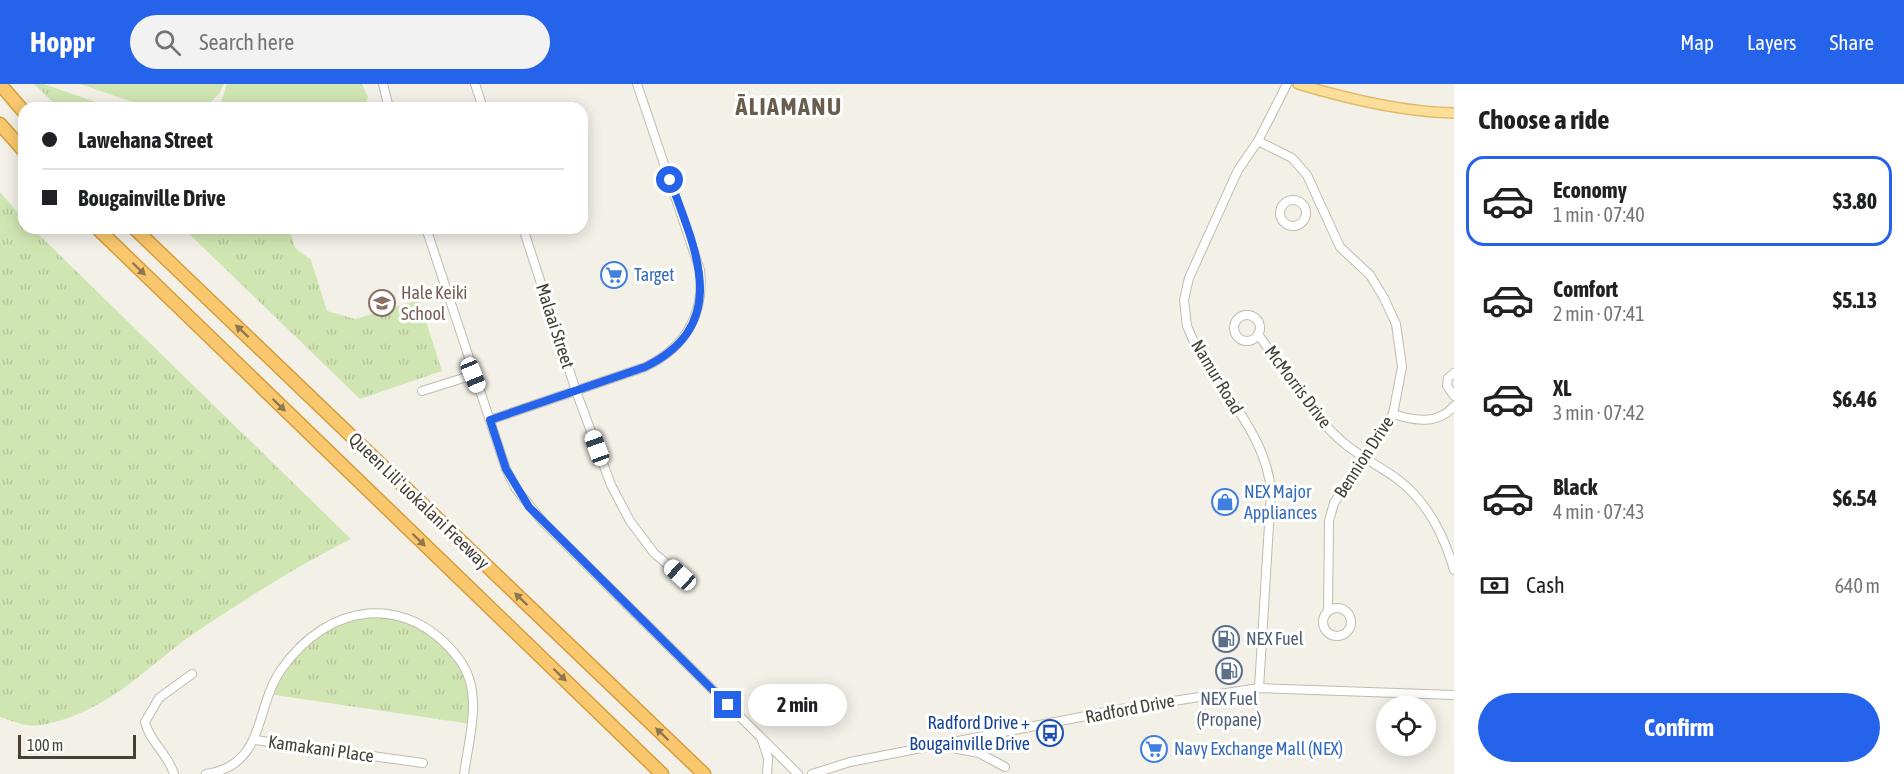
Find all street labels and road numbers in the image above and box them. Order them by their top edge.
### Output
street label: Malaai Street [532,281,579,371]
street label: Namur Road [1187,336,1248,418]
street label: McMorris Drive [1261,341,1336,432]
street label: Bennion Drive [1329,412,1398,501]
street label: Queen Liliʻuokalani Freeway [345,428,494,573]
street label: Radford Drive [1083,690,1176,727]
street label: Kamakani Place [267,731,375,766]

